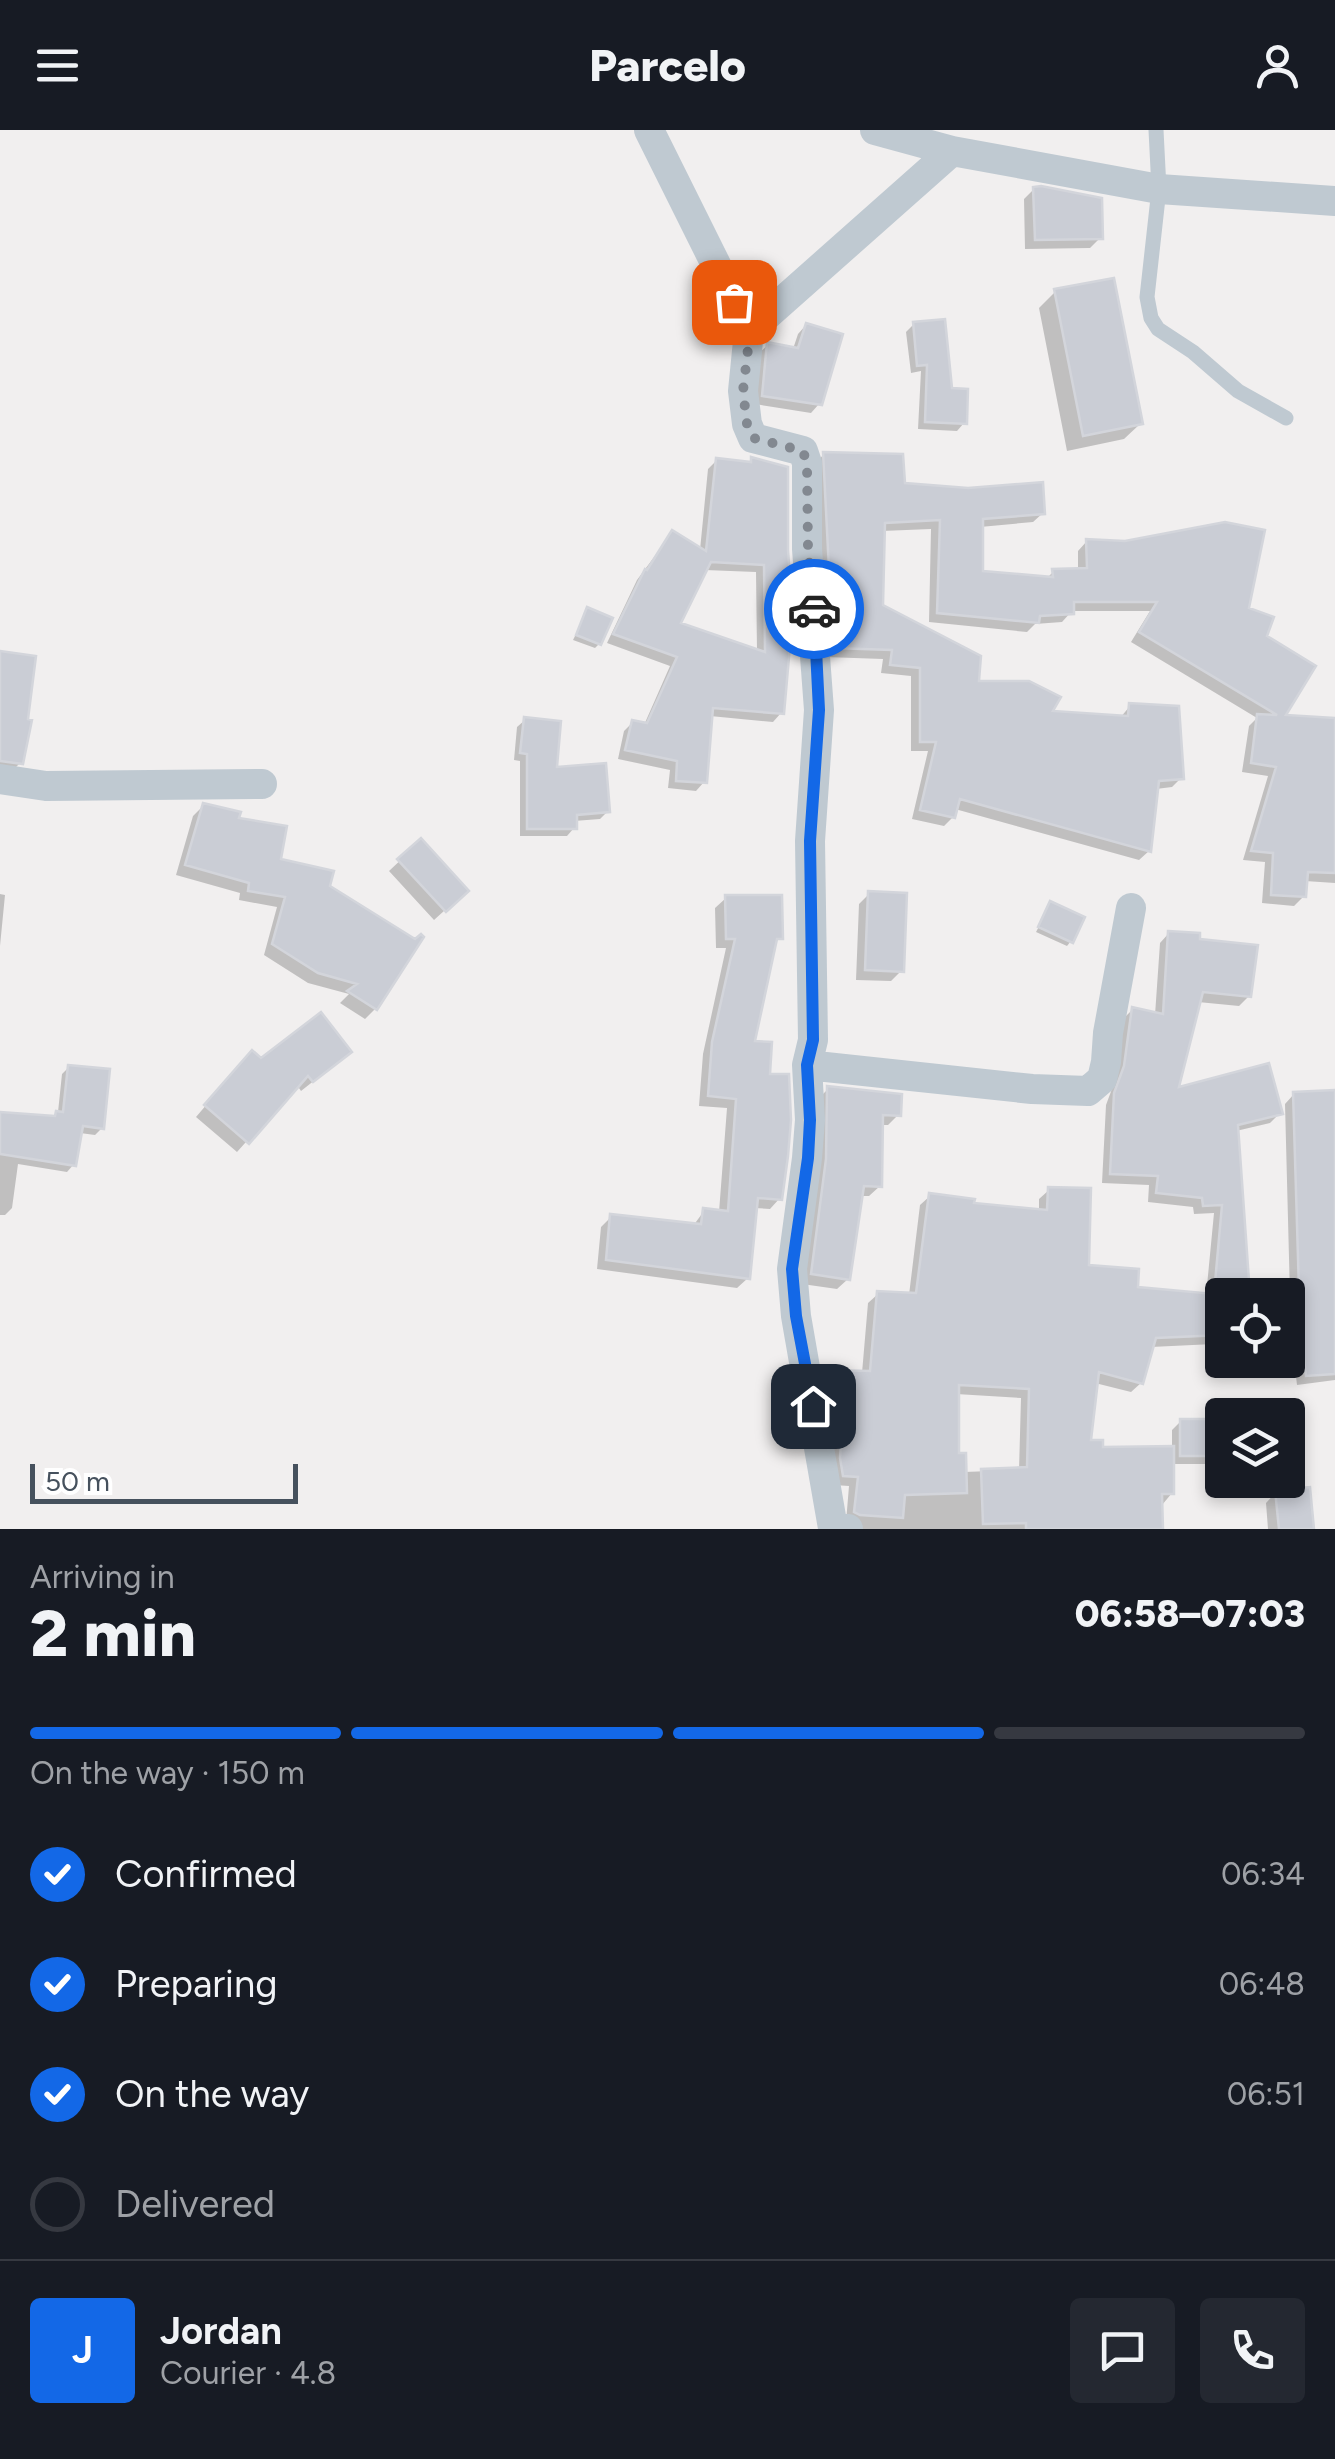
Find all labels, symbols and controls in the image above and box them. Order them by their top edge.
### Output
icon: menu [30,38,85,93]
text: Parcelo [589,38,746,92]
icon: person [1250,38,1305,93]
pin [692,260,777,345]
icon: bag [707,275,762,330]
courier [764,559,864,659]
icon: car [787,582,842,637]
map controls [1205,1278,1305,1498]
button: locate [1205,1278,1305,1378]
pin [771,1364,856,1449]
icon: home [786,1379,841,1434]
button: layers [1205,1398,1305,1498]
scale bar [30,1459,298,1504]
text: 50 m [45,1464,110,1498]
text: Arriving in [30,1558,175,1596]
text: 06:58–07:03 [1075,1591,1305,1637]
text: 2 min [30,1594,196,1672]
text: On the way · 150 m [30,1754,305,1792]
icon: check [30,1847,85,1902]
text: Confirmed [115,1851,297,1897]
text: 06:34 [1221,1855,1305,1893]
icon: check [30,1957,85,2012]
text: Preparing [115,1961,277,2007]
text: 06:48 [1219,1965,1305,2003]
icon: check [30,2067,85,2122]
text: On the way [115,2071,309,2117]
text: 06:51 [1227,2075,1305,2113]
text: Delivered [115,2181,275,2227]
button: chat [1070,2298,1175,2403]
button: phone [1200,2298,1305,2403]
text: Jordan [160,2308,282,2354]
text: J [72,2327,93,2373]
text: Courier · 4.8 [160,2354,336,2392]

